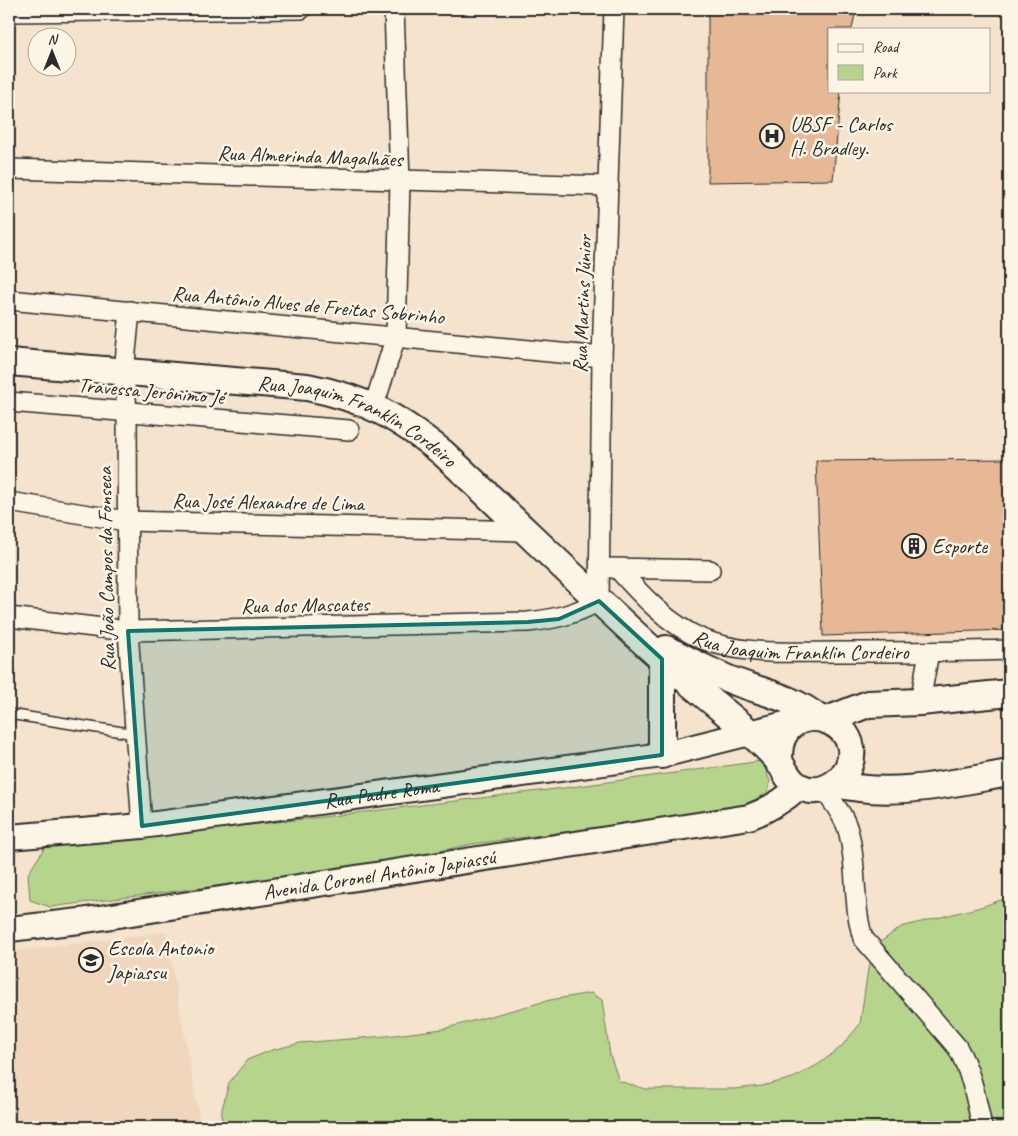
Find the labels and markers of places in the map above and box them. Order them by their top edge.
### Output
place label: UBSF - Carlos H. Bradley. [790,111,894,161]
hospital icon: UBSF - Carlos H. Bradley. [759,123,785,149]
building icon: Esporte [901,533,927,559]
place label: Esporte [932,533,988,559]
place label: Escola Antonio Japiassu [107,935,216,985]
school or university icon: Escola Antonio Japiassu [78,947,104,973]

